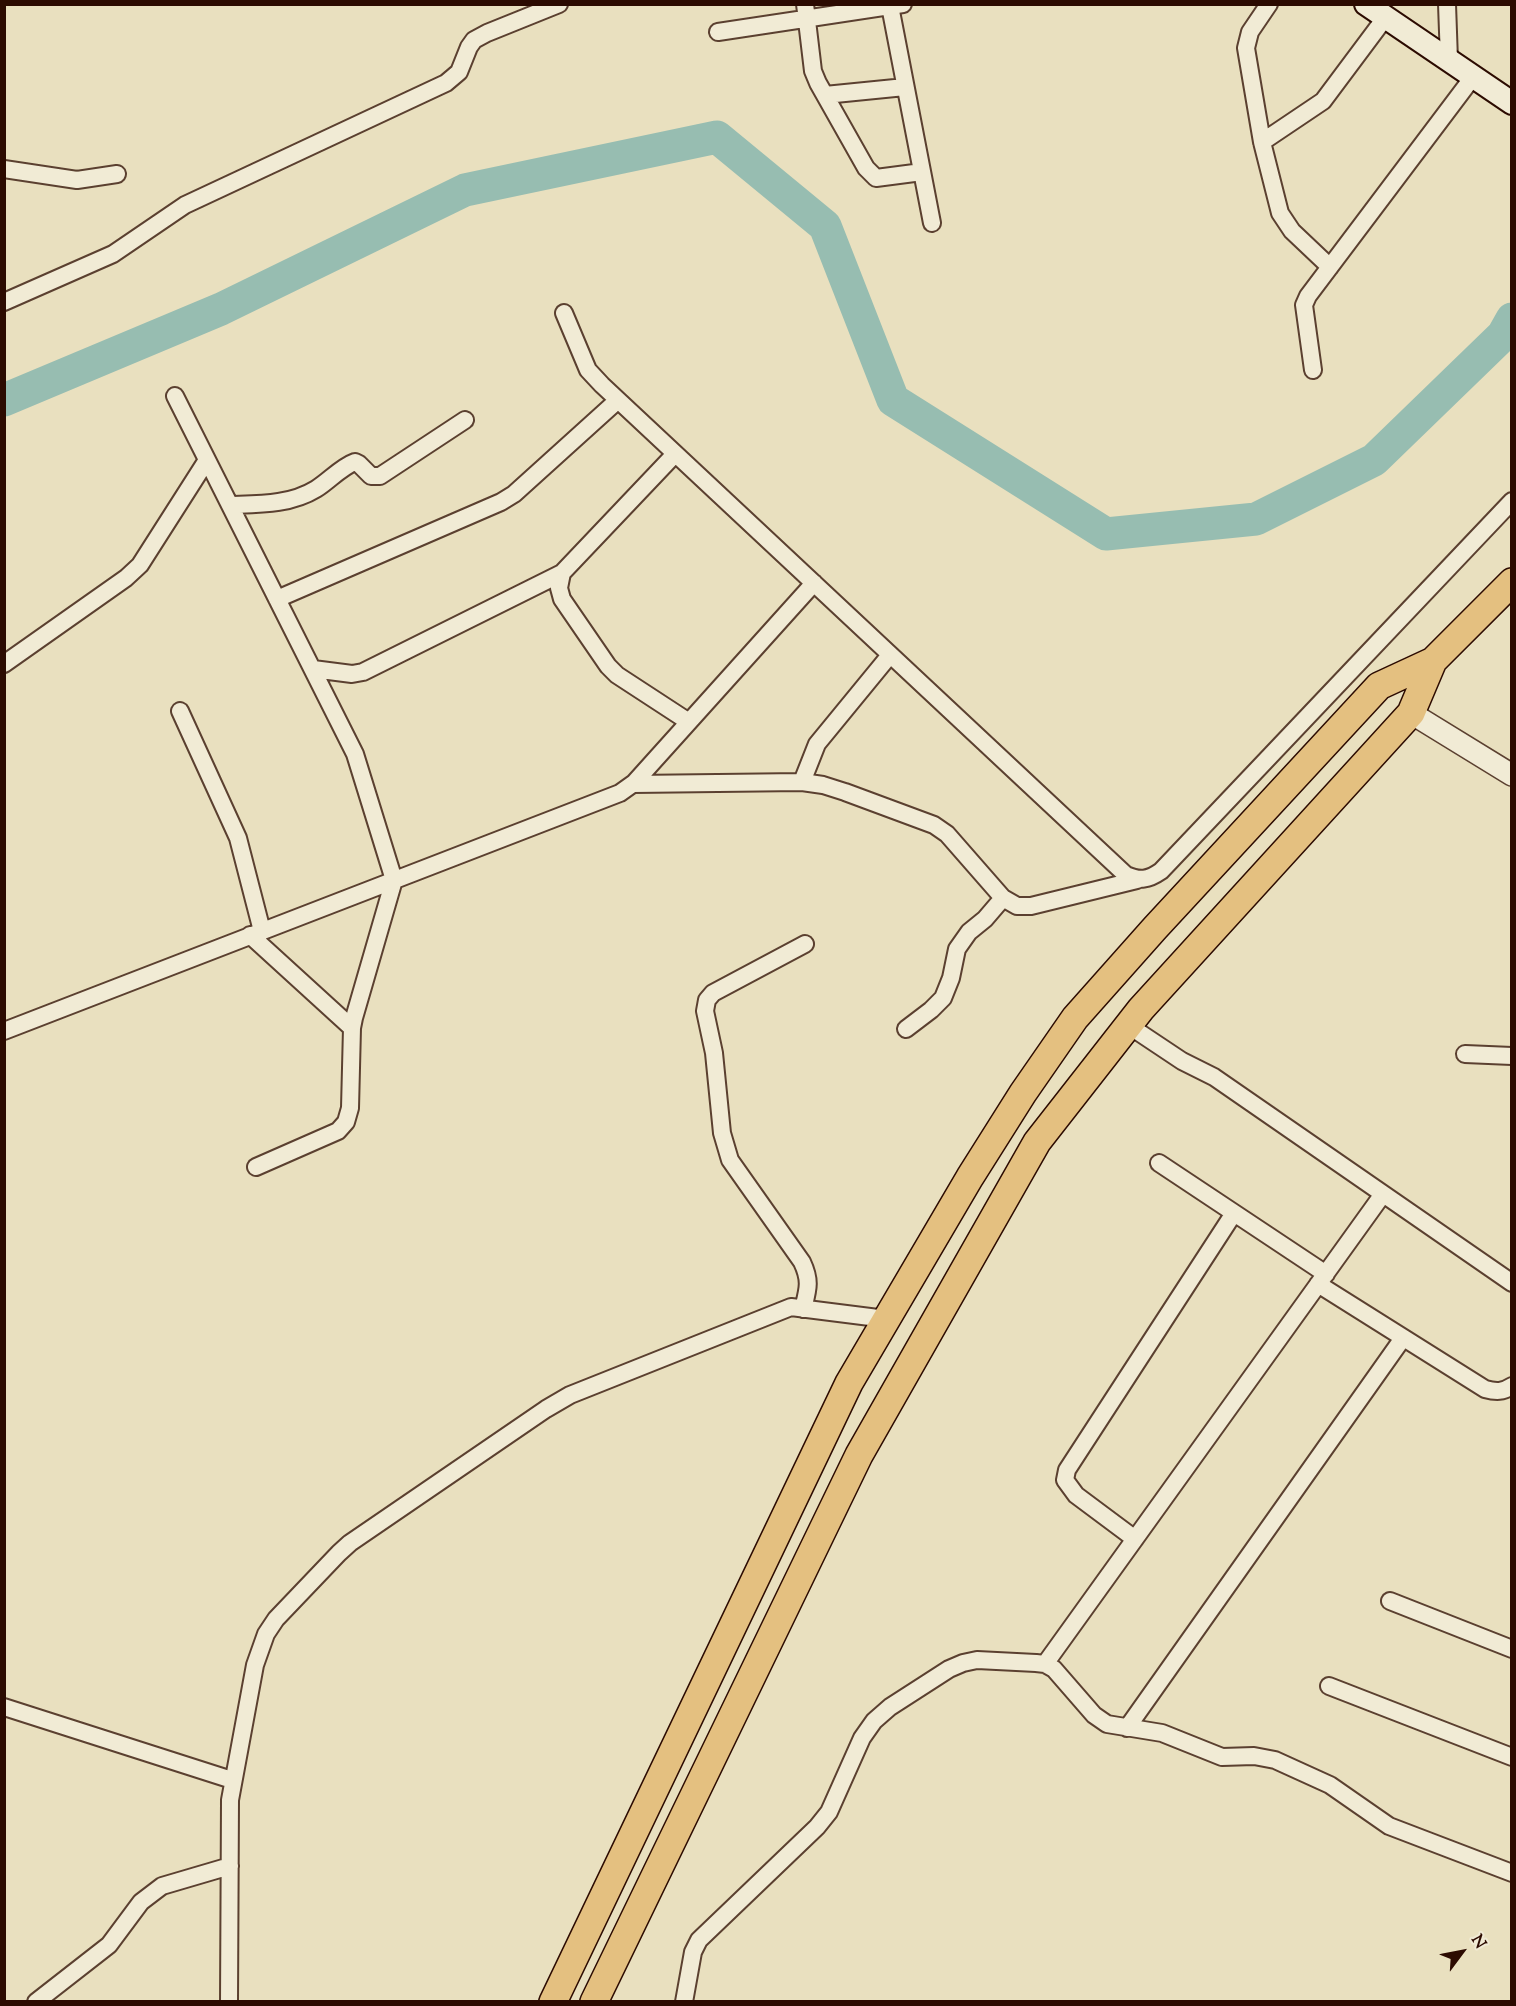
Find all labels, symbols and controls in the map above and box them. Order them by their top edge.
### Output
north arrow [1432,1922,1492,1982]
text: N [1465,1931,1491,1954]

